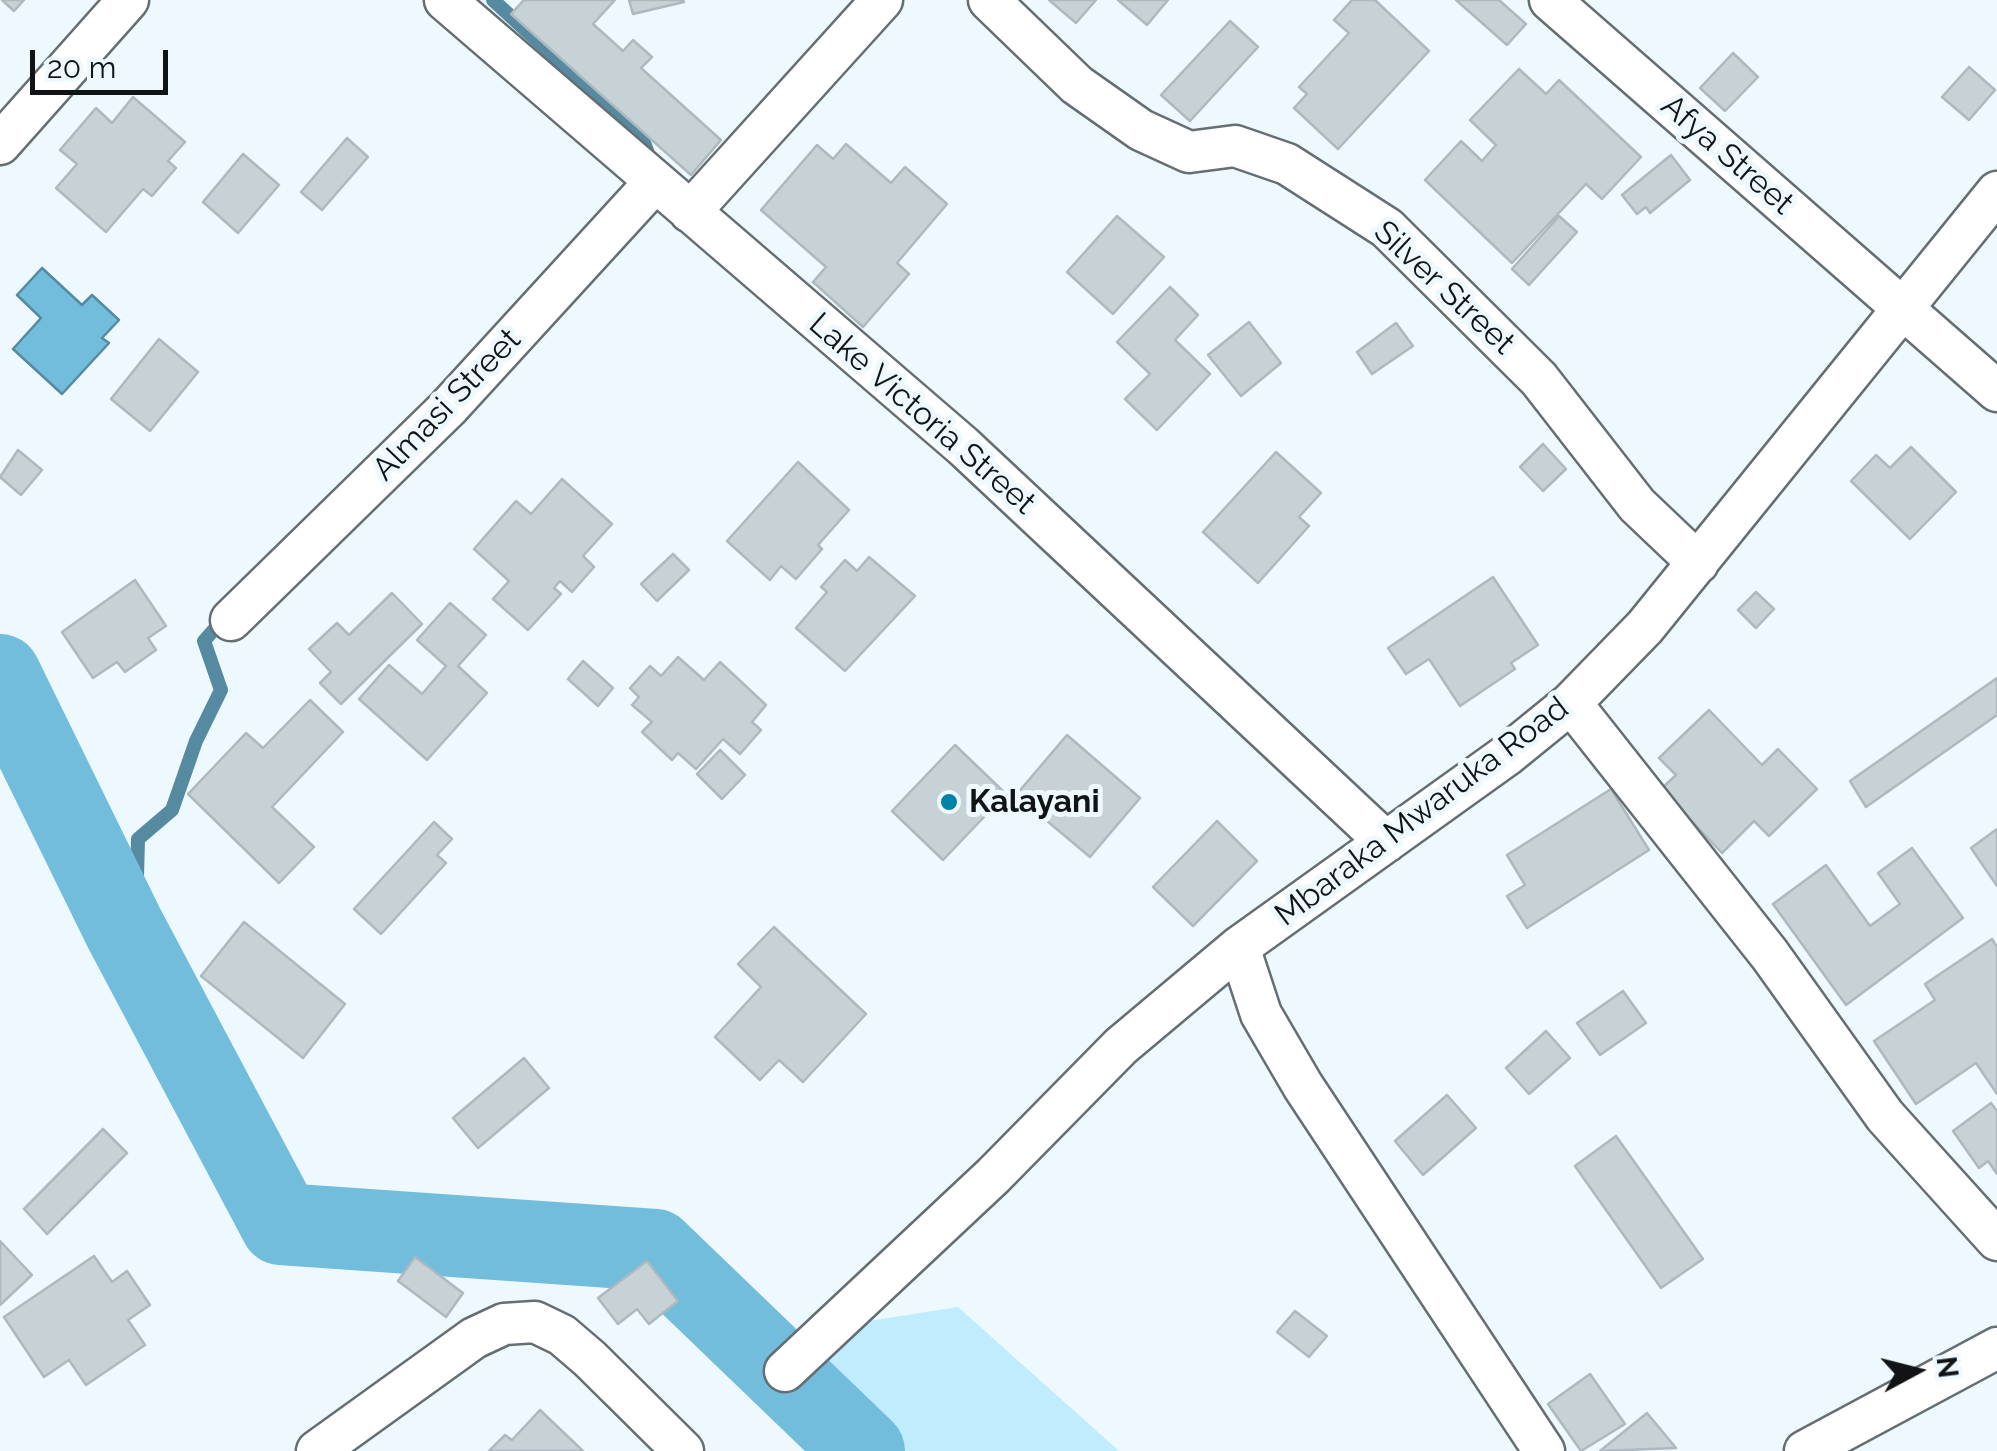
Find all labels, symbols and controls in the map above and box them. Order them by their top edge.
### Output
scale bar [35,30,172,92]
text: 20 m [47,50,116,85]
street label: Afya Street [1653,87,1801,223]
street label: Silver Street [1366,213,1522,363]
street label: Lake Victoria Street [801,305,1043,523]
street label: Almasi Street [365,321,529,489]
street label: Mbaraka Mwaruka Road [1268,689,1576,935]
place label: Kalayani [969,783,1100,821]
marker: Kalayani [938,791,960,813]
north arrow [1867,1321,1967,1421]
text: N [1930,1355,1965,1380]

